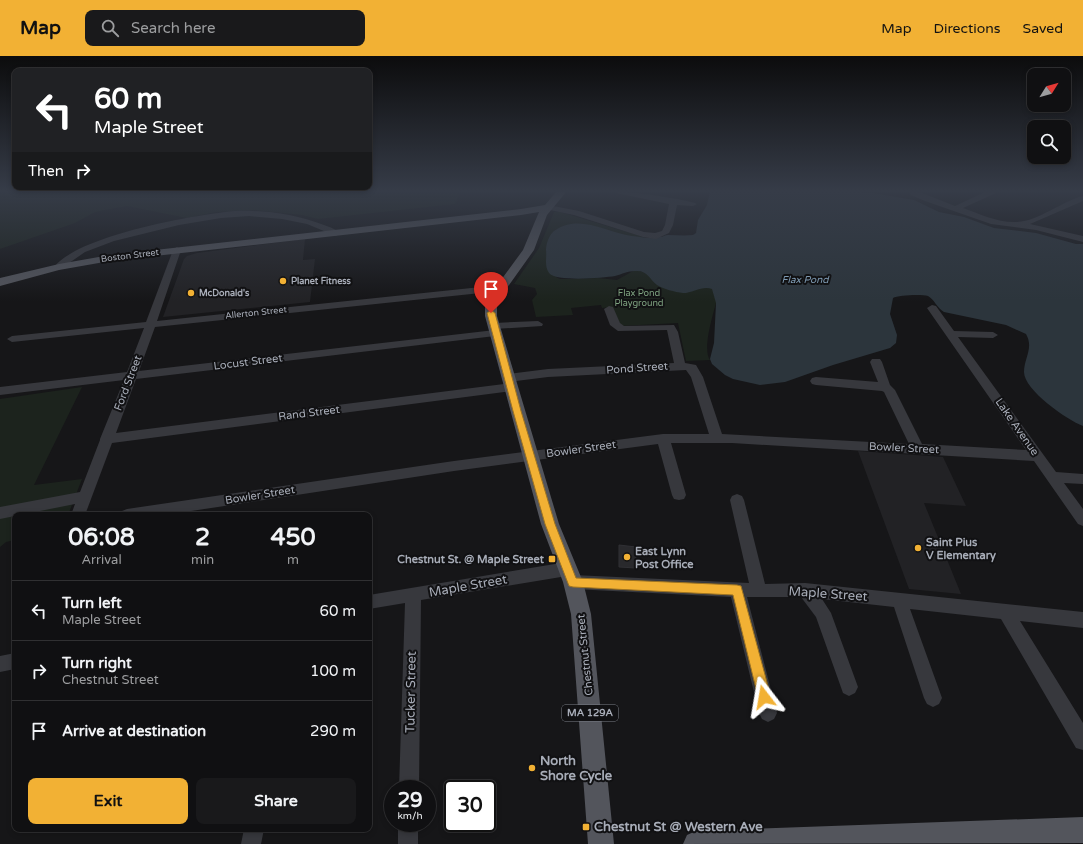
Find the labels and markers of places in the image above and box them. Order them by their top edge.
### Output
pin [474,272,508,313]
marker: Planet Fitness [278,276,288,286]
place label: Planet Fitness [291,276,352,287]
marker: McDonald's [186,288,196,298]
place label: McDonald's [199,288,250,299]
place label: Saint Pius V Elementary [926,536,996,563]
marker: Saint Pius V Elementary [913,543,923,553]
place label: East Lynn Post Office [635,545,694,571]
marker: East Lynn Post Office [622,552,632,562]
place label: Chestnut St. @ Maple Street [397,553,545,567]
marker: Chestnut St. @ Maple Street [547,554,557,564]
place label: North Shore Cycle [540,753,613,784]
marker: North Shore Cycle [527,763,537,773]
place label: Chestnut St @ Western Ave [594,819,763,835]
marker: Chestnut St @ Western Ave [581,822,591,832]

